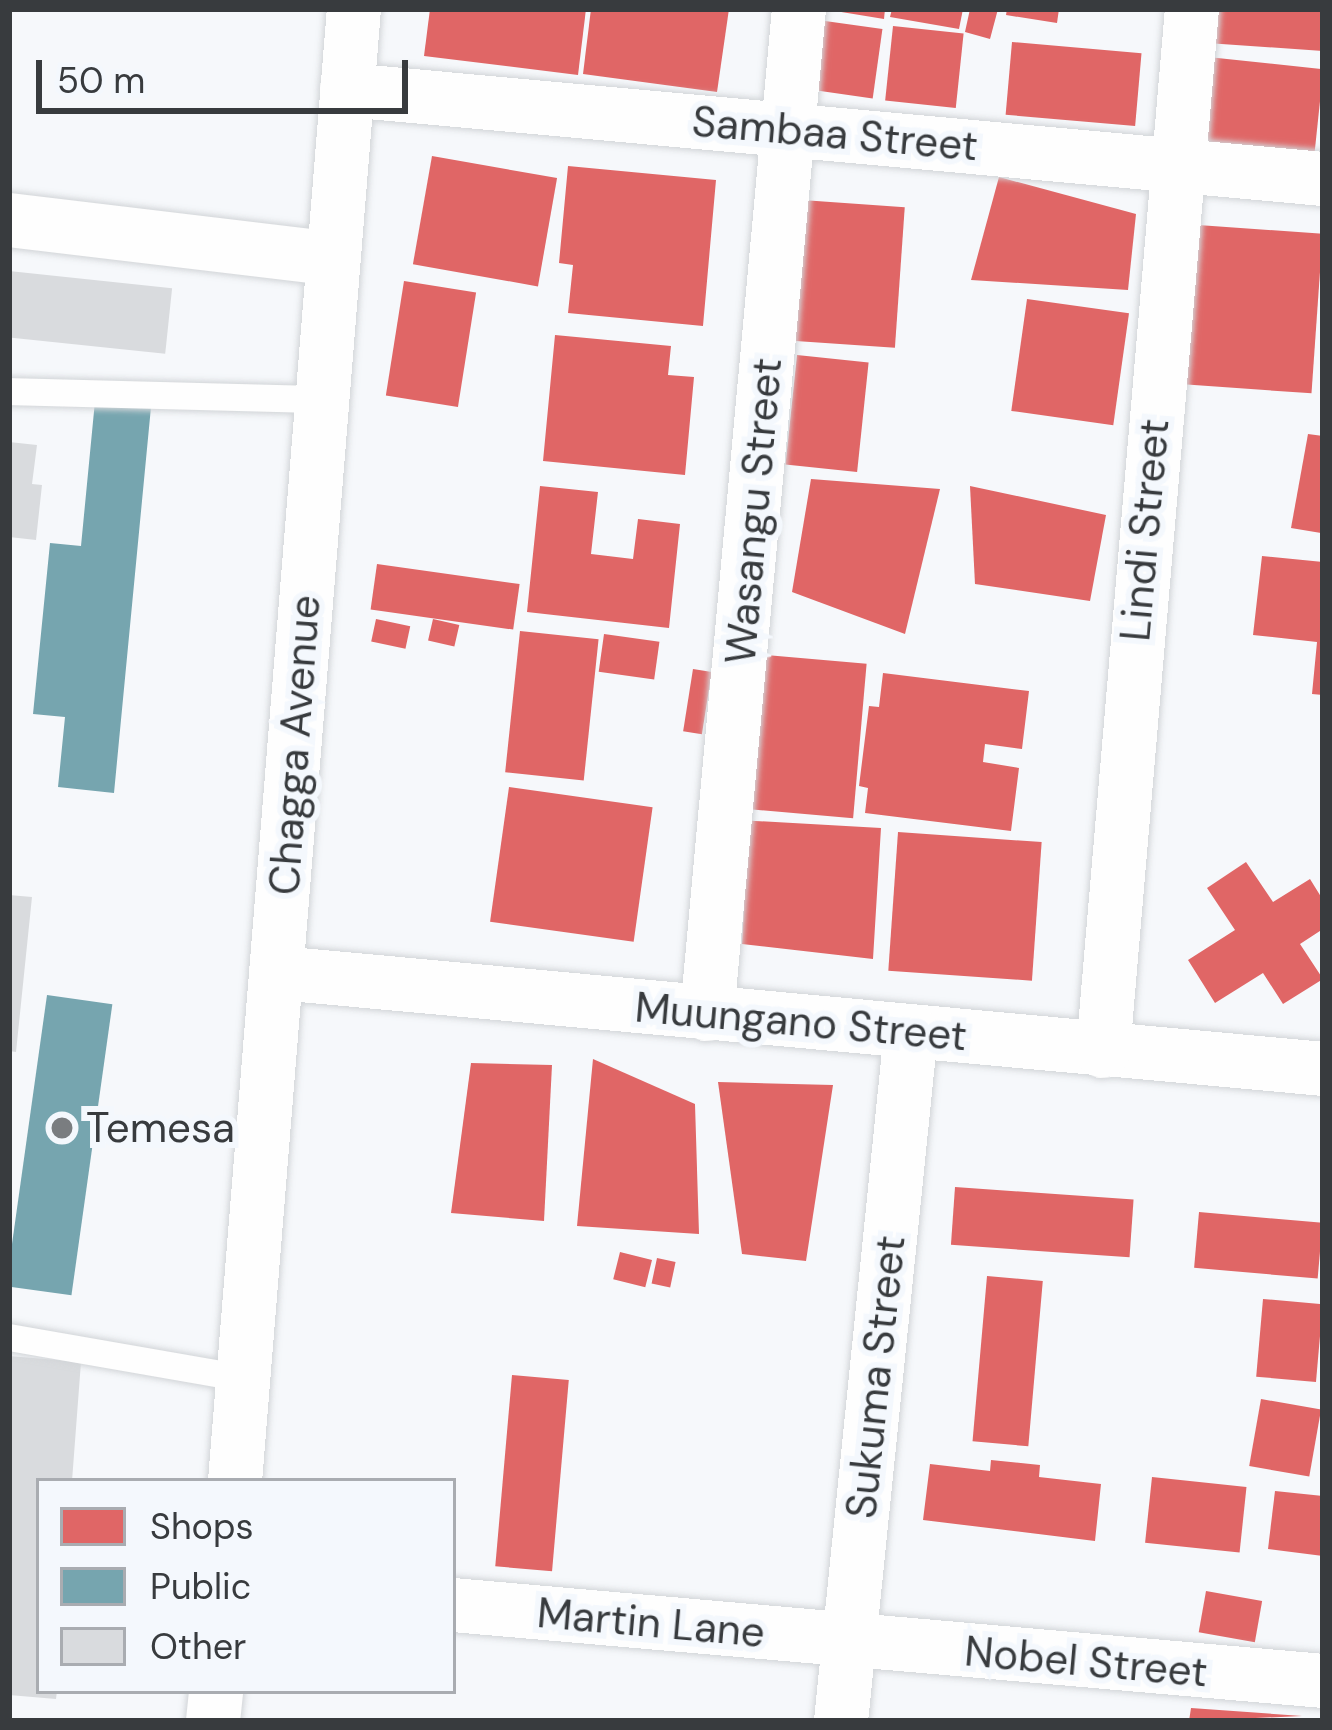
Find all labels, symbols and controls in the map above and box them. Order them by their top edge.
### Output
scale bar [42,36,414,110]
text: 50 m [57,57,145,104]
street label: Sambaa Street [690,96,980,172]
street label: Wasangu Street [716,356,792,666]
street label: Lindi Street [1110,417,1180,643]
street label: Chagga Avenue [259,593,331,897]
street label: Muungano Street [633,982,969,1062]
place label: Temesa [86,1103,235,1153]
marker: Temesa [49,1115,75,1141]
street label: Sukuma Street [836,1233,916,1521]
legend [36,1478,456,1694]
text: Shops [150,1503,254,1550]
text: Public [150,1563,251,1610]
street label: Martin Lane [535,1588,767,1658]
text: Other [150,1623,246,1670]
street label: Nobel Street [962,1626,1210,1698]

